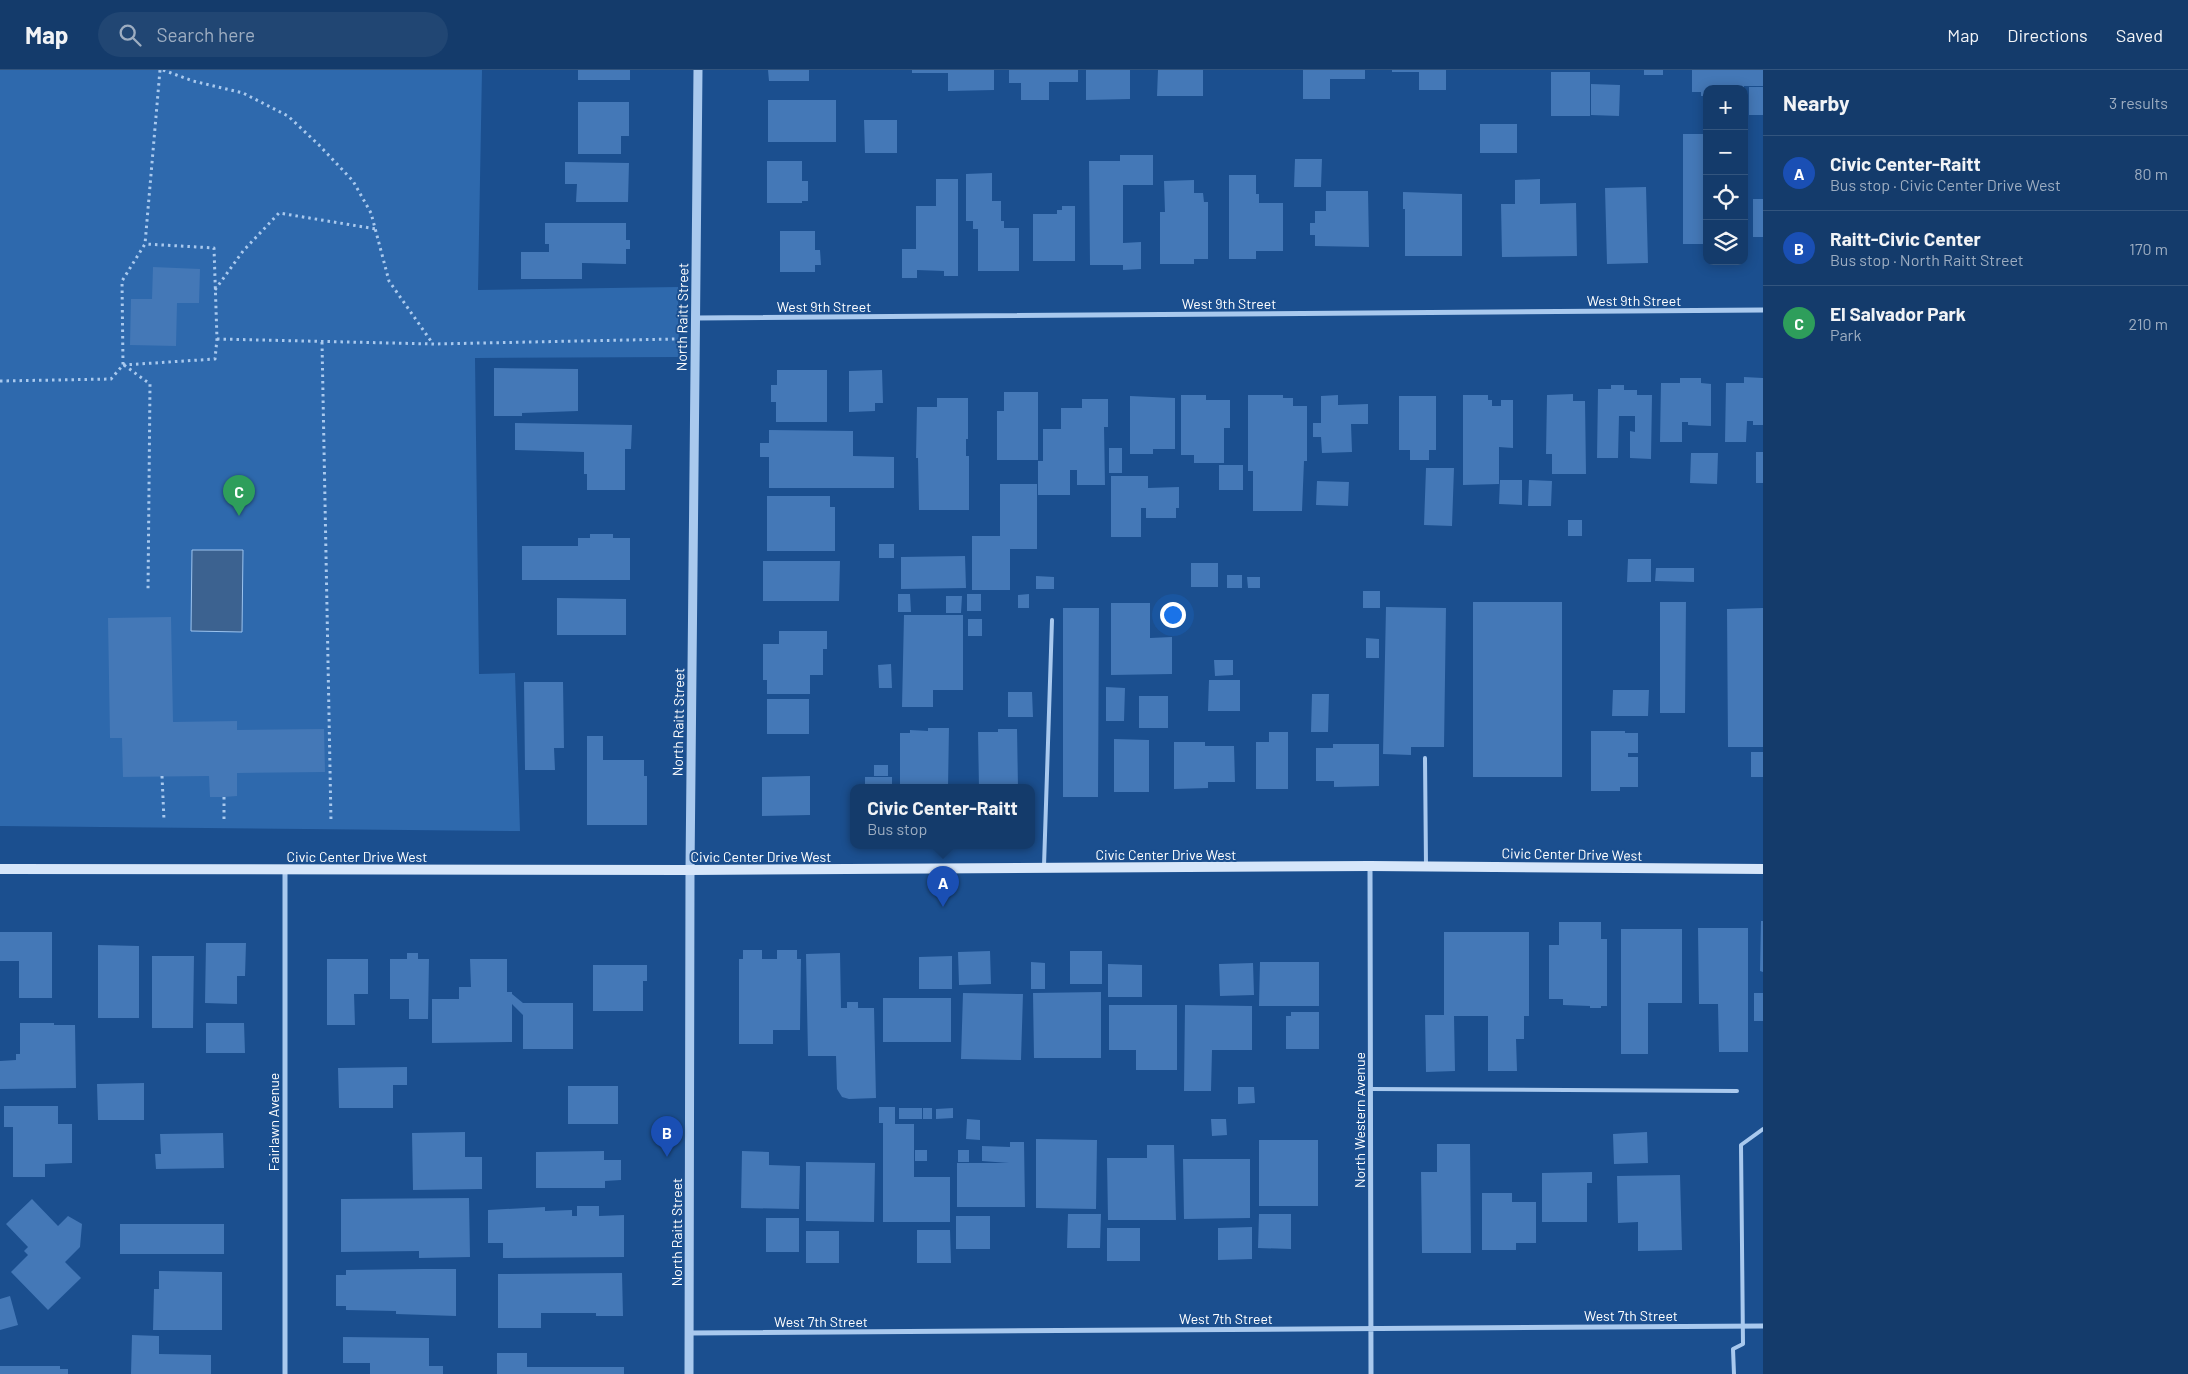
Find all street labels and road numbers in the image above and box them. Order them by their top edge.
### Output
street label: North Raitt Street [673,263,691,371]
street label: West 9th Street [1587,292,1681,309]
street label: West 9th Street [1182,295,1276,312]
street label: West 9th Street [777,298,871,315]
street label: North Raitt Street [669,668,687,776]
street label: Civic Center Drive West [1501,844,1643,864]
street label: Civic Center Drive West [1096,846,1236,863]
street label: Civic Center Drive West [287,848,427,865]
street label: Civic Center Drive West [691,848,831,865]
street label: North Western Avenue [1351,1052,1368,1188]
street label: Fairlawn Avenue [265,1073,282,1171]
street label: North Raitt Street [668,1178,685,1286]
street label: West 7th Street [1584,1307,1678,1324]
street label: West 7th Street [1179,1310,1273,1327]
street label: West 7th Street [774,1313,868,1330]

